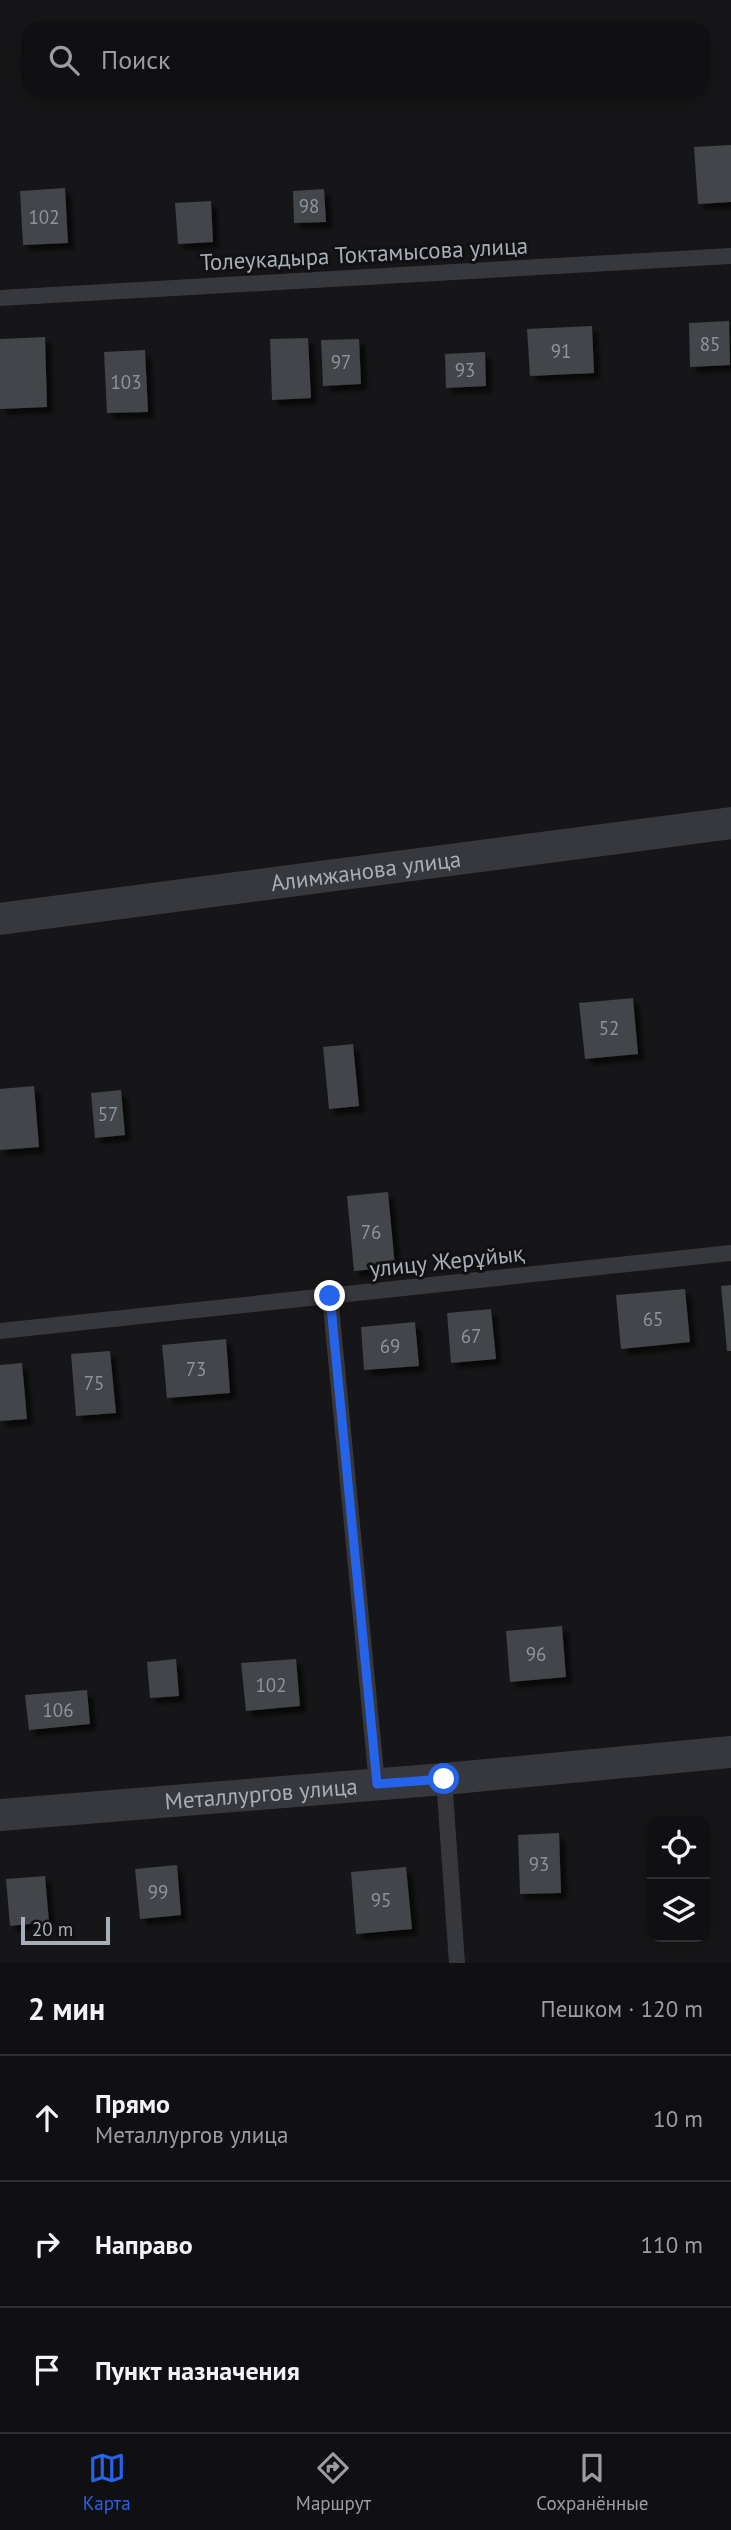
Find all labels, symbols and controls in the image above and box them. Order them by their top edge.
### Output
search box [21,21,710,98]
icon: search [45,41,83,79]
text: Поиск [101,43,170,76]
house number: 98 [299,194,319,218]
house number: 102 [28,205,60,229]
street label: Толеукадыра Токтамысова улица [199,230,529,277]
house number: 85 [700,332,720,356]
house number: 91 [551,339,571,363]
house number: 97 [331,350,351,374]
house number: 93 [455,358,475,382]
house number: 103 [110,370,142,394]
street label: Алимжанова улица [269,844,463,897]
house number: 52 [599,1016,619,1040]
house number: 57 [98,1102,118,1126]
house number: 76 [361,1220,381,1244]
street label: улицу Жерұйық [368,1238,526,1283]
route end [314,1280,345,1311]
house number: 65 [643,1307,663,1331]
house number: 67 [461,1324,481,1348]
house number: 69 [380,1334,400,1358]
house number: 73 [186,1357,206,1381]
house number: 75 [84,1371,104,1395]
house number: 96 [526,1642,546,1666]
house number: 102 [255,1673,287,1697]
house number: 106 [42,1698,74,1722]
route start [428,1763,459,1794]
street label: Металлургов улица [164,1771,359,1816]
map controls [647,1816,710,1942]
button: locate [647,1816,710,1879]
house number: 93 [529,1852,549,1876]
button: layers [647,1879,710,1942]
house number: 99 [148,1880,168,1904]
house number: 95 [371,1888,391,1912]
scale bar [21,1914,110,1946]
text: 20 m [32,1917,73,1941]
text: 2 мин [28,1989,105,2028]
text: Пешком · 120 m [540,1994,703,2023]
text: Прямо [95,2087,170,2120]
icon: ahead [28,2099,66,2137]
text: 10 m [653,2104,703,2133]
text: Металлургов улица [95,2120,288,2149]
icon: right [28,2225,66,2263]
text: Направо [95,2228,193,2261]
text: 110 m [641,2230,703,2259]
icon: arrive [28,2351,66,2389]
text: Пункт назначения [95,2354,300,2387]
tab: Карта [83,2449,131,2515]
tab: Маршрут [296,2449,371,2515]
tab: Сохранённые [536,2449,648,2515]

